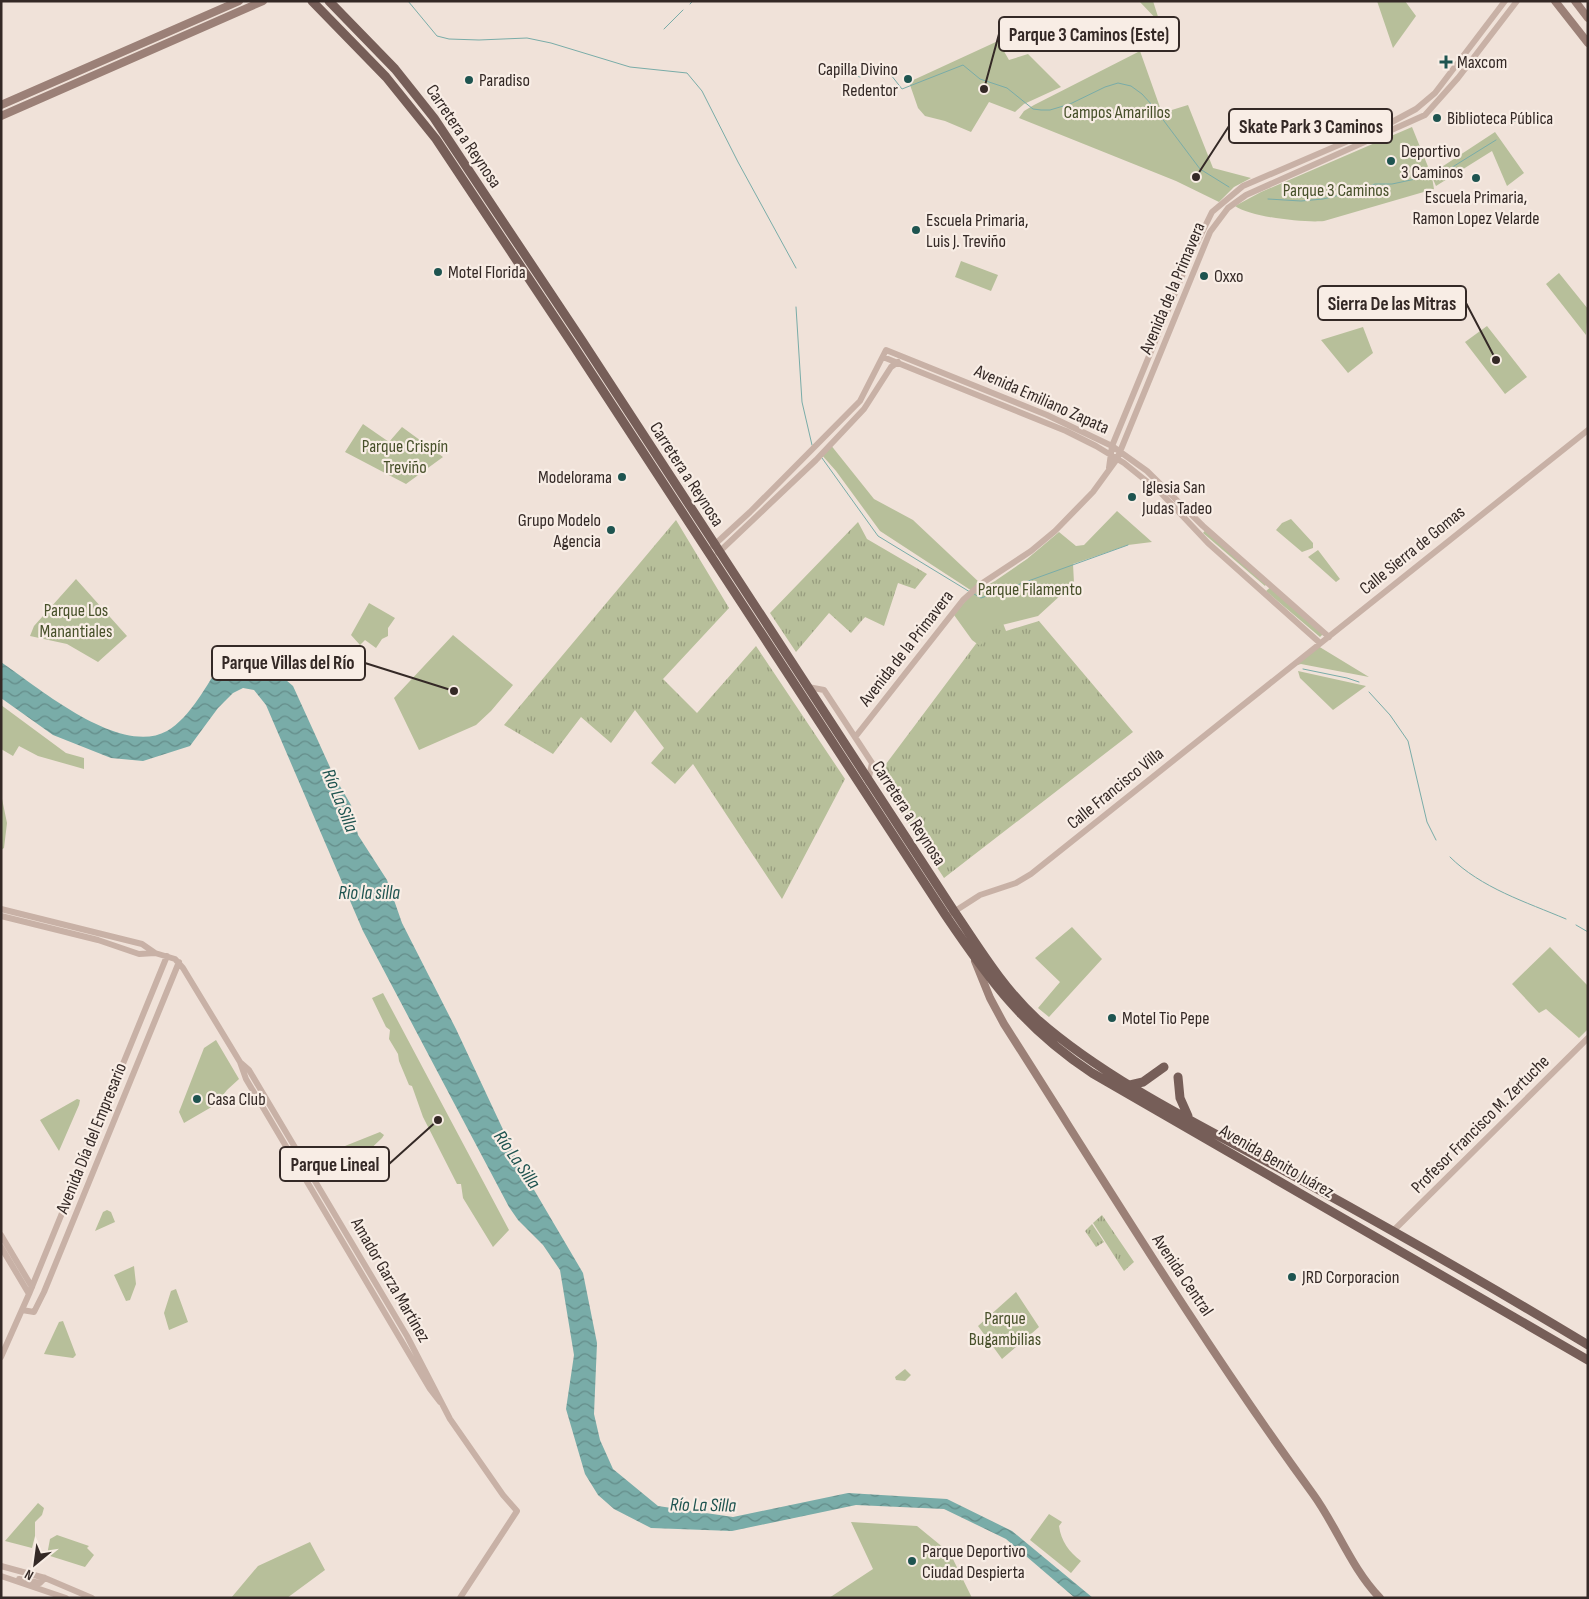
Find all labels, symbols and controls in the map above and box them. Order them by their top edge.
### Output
callout: Parque 3 Caminos (Este) [999,17,1179,51]
text: Parque 3 Caminos (Este) [1009,24,1169,47]
place label: Maxcom [1457,52,1507,73]
marker: Maxcom [1439,55,1453,69]
place label: Capilla Divino Redentor [818,59,898,101]
place label: Paradiso [479,70,530,91]
marker: Capilla Divino Redentor [902,73,914,85]
marker: Paradiso [463,74,475,86]
street label: Carretera a Reynosa [421,81,506,192]
park label: Campos Amarillos [1064,102,1170,123]
place label: Biblioteca Pública [1447,108,1553,129]
callout: Skate Park 3 Caminos [1229,109,1392,143]
marker: Biblioteca Pública [1431,112,1443,124]
text: Skate Park 3 Caminos [1239,116,1383,139]
place label: Deportivo 3 Caminos [1401,141,1463,183]
marker: Deportivo 3 Caminos [1385,155,1397,167]
marker: Escuela Primaria, Ramon Lopez Velarde [1470,172,1482,184]
park label: Parque 3 Caminos [1283,180,1389,201]
place label: Escuela Primaria, Ramon Lopez Velarde [1412,187,1540,229]
place label: Escuela Primaria, Luis J. Treviño [926,210,1028,252]
street label: Avenida de la Primavera [1135,219,1210,358]
marker: Escuela Primaria, Luis J. Treviño [910,224,922,236]
place label: Motel Florida [448,262,526,283]
marker: Motel Florida [432,266,444,278]
place label: Oxxo [1214,266,1244,287]
marker: Oxxo [1198,270,1210,282]
callout: Sierra De las Mitras [1318,286,1466,320]
text: Sierra De las Mitras [1328,293,1456,316]
street label: Avenida Emiliano Zapata [970,360,1112,439]
street label: Carretera a Reynosa [645,418,728,530]
park label: Parque Crispín Treviño [362,436,448,478]
place label: Modelorama [538,467,612,488]
marker: Modelorama [616,471,628,483]
place label: Iglesia San Judas Tadeo [1141,477,1212,519]
marker: Iglesia San Judas Tadeo [1126,491,1138,503]
street label: Calle Sierra de Gomas [1355,502,1469,599]
place label: Grupo Modelo Agencia [518,510,601,552]
marker: Grupo Modelo Agencia [605,524,617,536]
park label: Parque Filamento [978,579,1082,600]
street label: Avenida de la Primavera [854,586,958,711]
park label: Parque Los Manantiales [40,600,112,642]
callout: Parque Villas del Río [212,646,365,680]
text: Parque Villas del Río [221,652,355,675]
street label: Calle Francisco Villa [1063,743,1168,834]
street label: Carretera a Reynosa [867,757,950,869]
water label: Río La Silla [317,766,363,836]
water label: Rio la silla [338,882,400,905]
place label: Motel Tio Pepe [1122,1008,1209,1029]
marker: Motel Tio Pepe [1106,1012,1118,1024]
street label: Profesor Francisco M. Zertuche [1407,1051,1554,1198]
street label: Avenida Día del Empresario [51,1060,131,1218]
place label: Casa Club [207,1089,266,1110]
marker: Casa Club [191,1093,203,1105]
street label: Avenida Benito Juárez [1215,1120,1338,1203]
water label: Río La Silla [488,1126,545,1194]
callout: Parque Lineal [280,1147,389,1181]
text: Parque Lineal [291,1154,379,1177]
street label: Amador Garza Martínez [346,1213,435,1347]
street label: Avenida Central [1147,1230,1218,1320]
place label: JRD Corporacion [1301,1267,1399,1288]
marker: JRD Corporacion [1286,1271,1298,1283]
park label: Parque Bugambilias [969,1308,1041,1350]
water label: Río La Silla [670,1493,737,1518]
north arrow [10,1539,60,1589]
place label: Parque Deportivo Ciudad Despierta [922,1541,1026,1583]
marker: Parque Deportivo Ciudad Despierta [906,1555,918,1567]
text: N [22,1566,36,1584]

